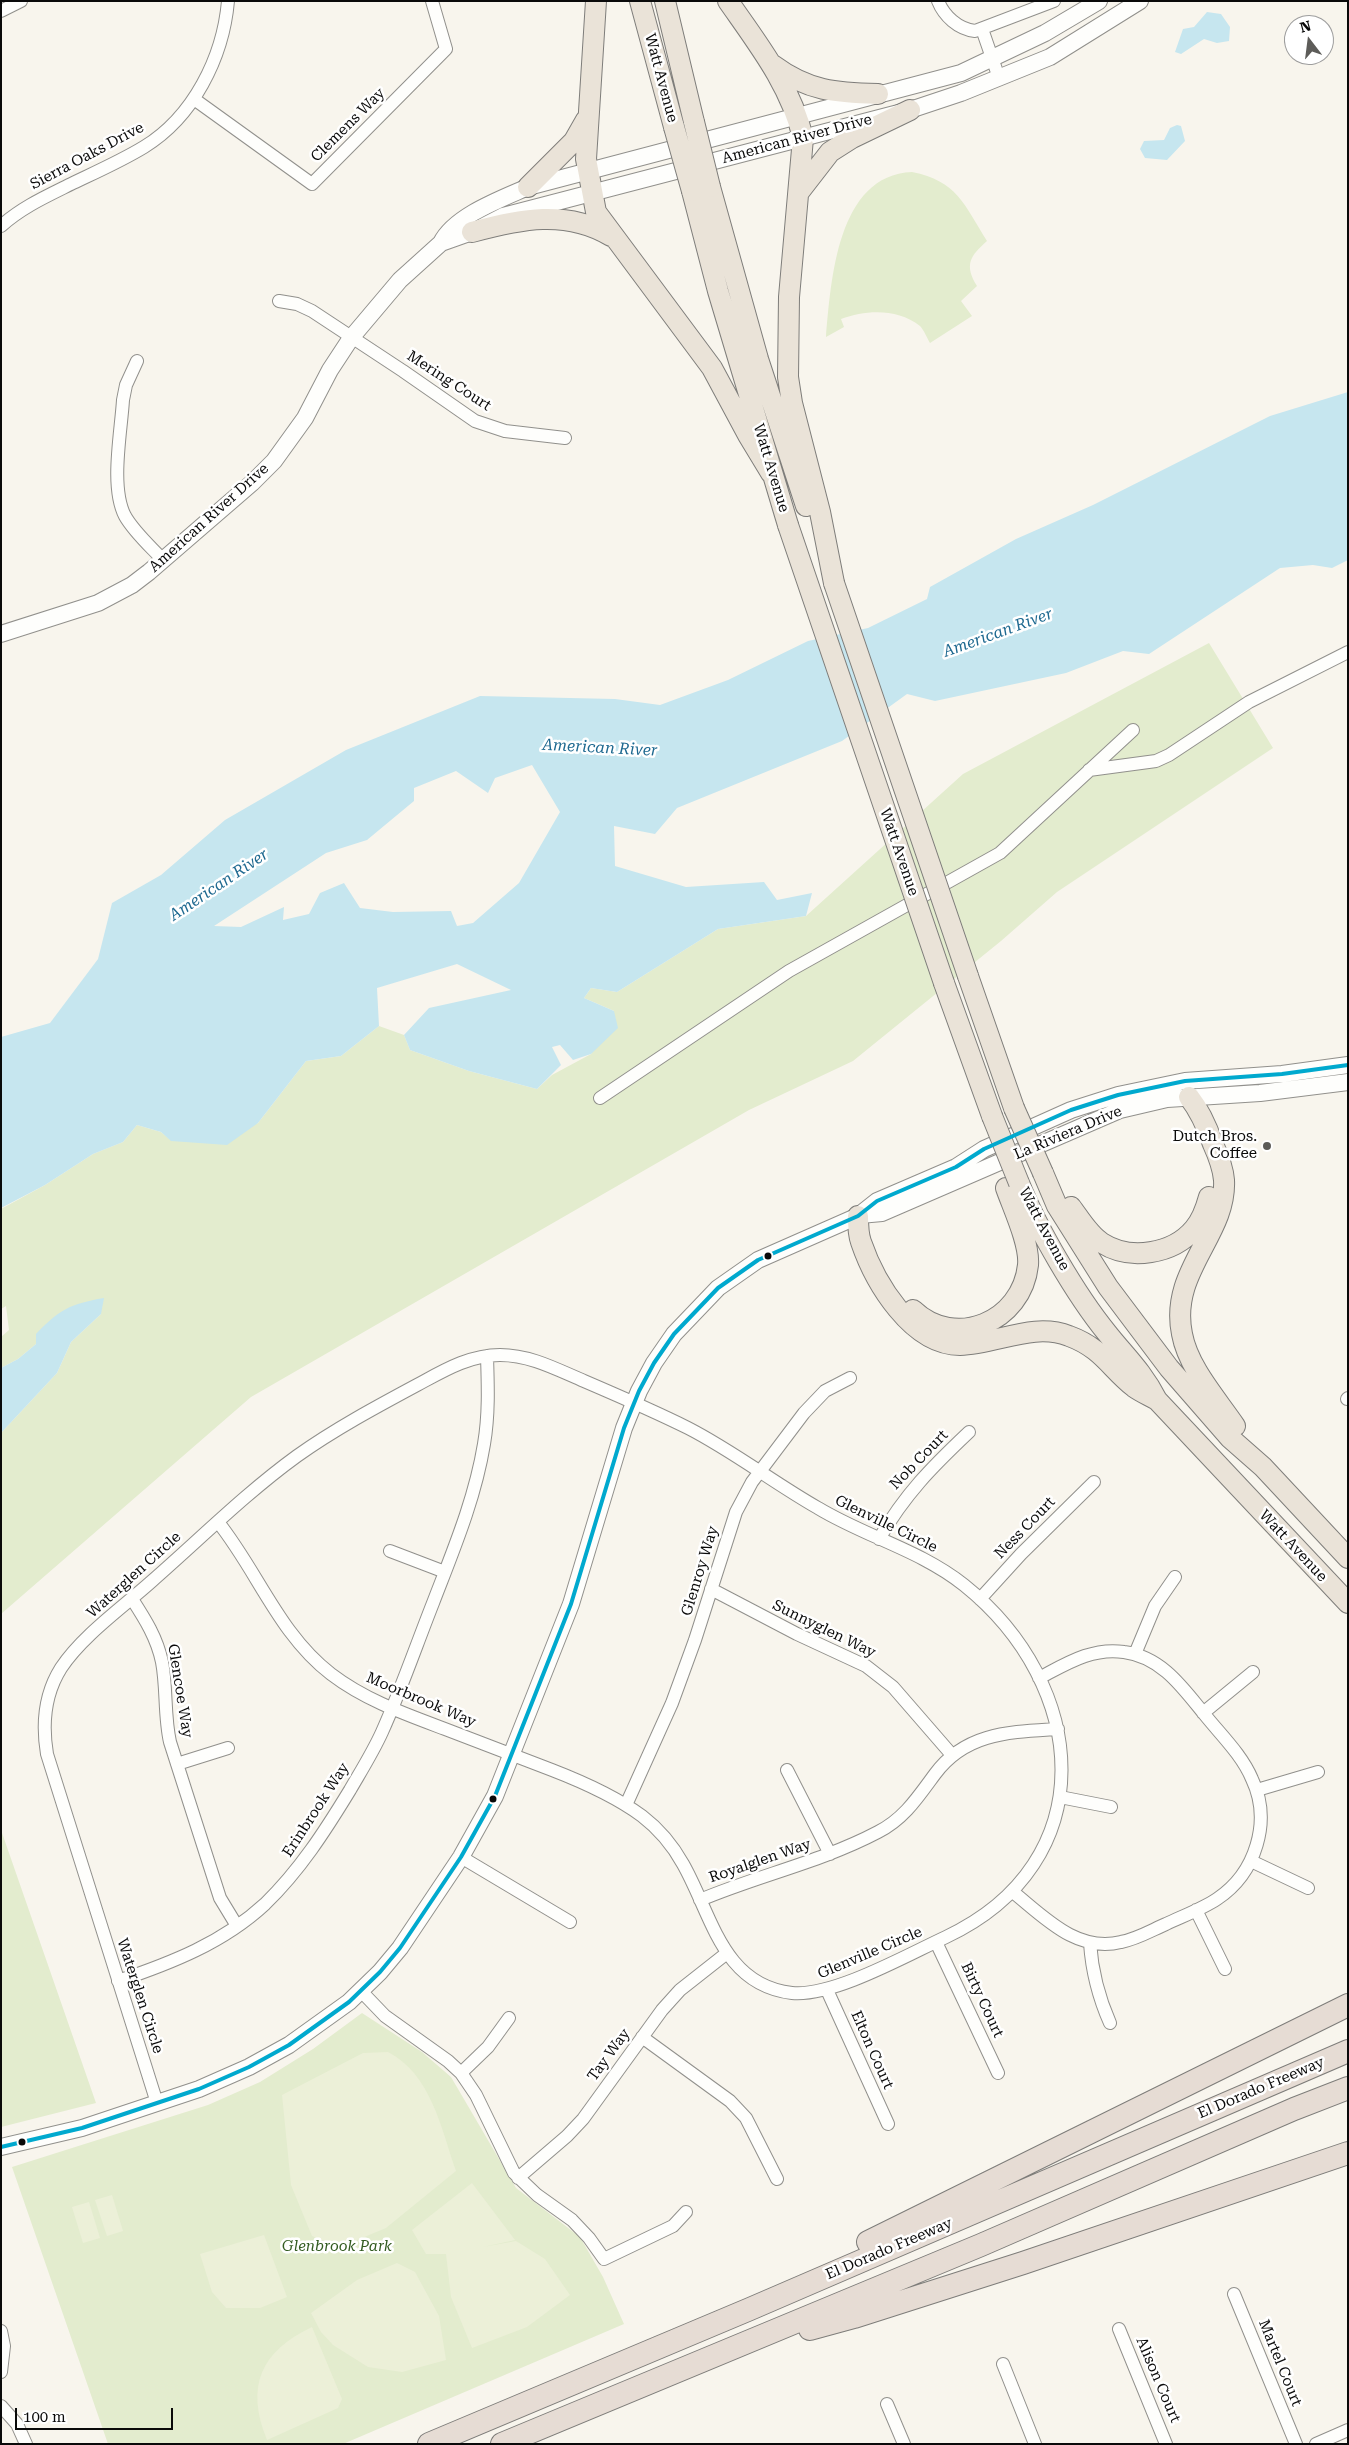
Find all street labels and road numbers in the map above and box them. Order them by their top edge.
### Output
street label: Watt Avenue [640,31,682,125]
street label: Clemens Way [307,84,389,166]
street label: American River Drive [720,110,874,168]
street label: Sierra Oaks Drive [27,118,147,194]
street label: Mering Court [404,347,494,415]
street label: Watt Avenue [749,422,793,514]
street label: American River Drive [146,460,272,576]
street label: Watt Avenue [876,806,922,898]
street label: La Riviera Drive [1011,1102,1125,1164]
street label: Watt Avenue [1015,1184,1073,1274]
street label: Nob Court [886,1426,952,1494]
street label: Glenville Circle [832,1491,940,1557]
street label: Ness Court [991,1493,1059,1563]
street label: Watt Avenue [1255,1506,1331,1586]
street label: Glenroy Way [678,1524,722,1618]
street label: Waterglen Circle [83,1528,185,1622]
street label: Sunnyglen Way [769,1596,879,1662]
street label: Glencoe Way [164,1643,196,1739]
street label: Moorbrook Way [363,1669,479,1731]
street label: Erinbrook Way [279,1760,353,1860]
street label: Royalglen Way [707,1835,813,1887]
street label: Glenville Circle [815,1923,925,1983]
street label: Waterglen Circle [113,1936,167,2056]
street label: Birty Court [957,1959,1007,2041]
street label: Elton Court [847,2008,897,2092]
street label: Tay Way [584,2025,634,2085]
street label: El Dorado Freeway [1195,2053,1327,2123]
street label: El Dorado Freeway [823,2214,955,2284]
street label: Martel Court [1254,2317,1306,2409]
street label: Alison Court [1132,2334,1184,2426]

